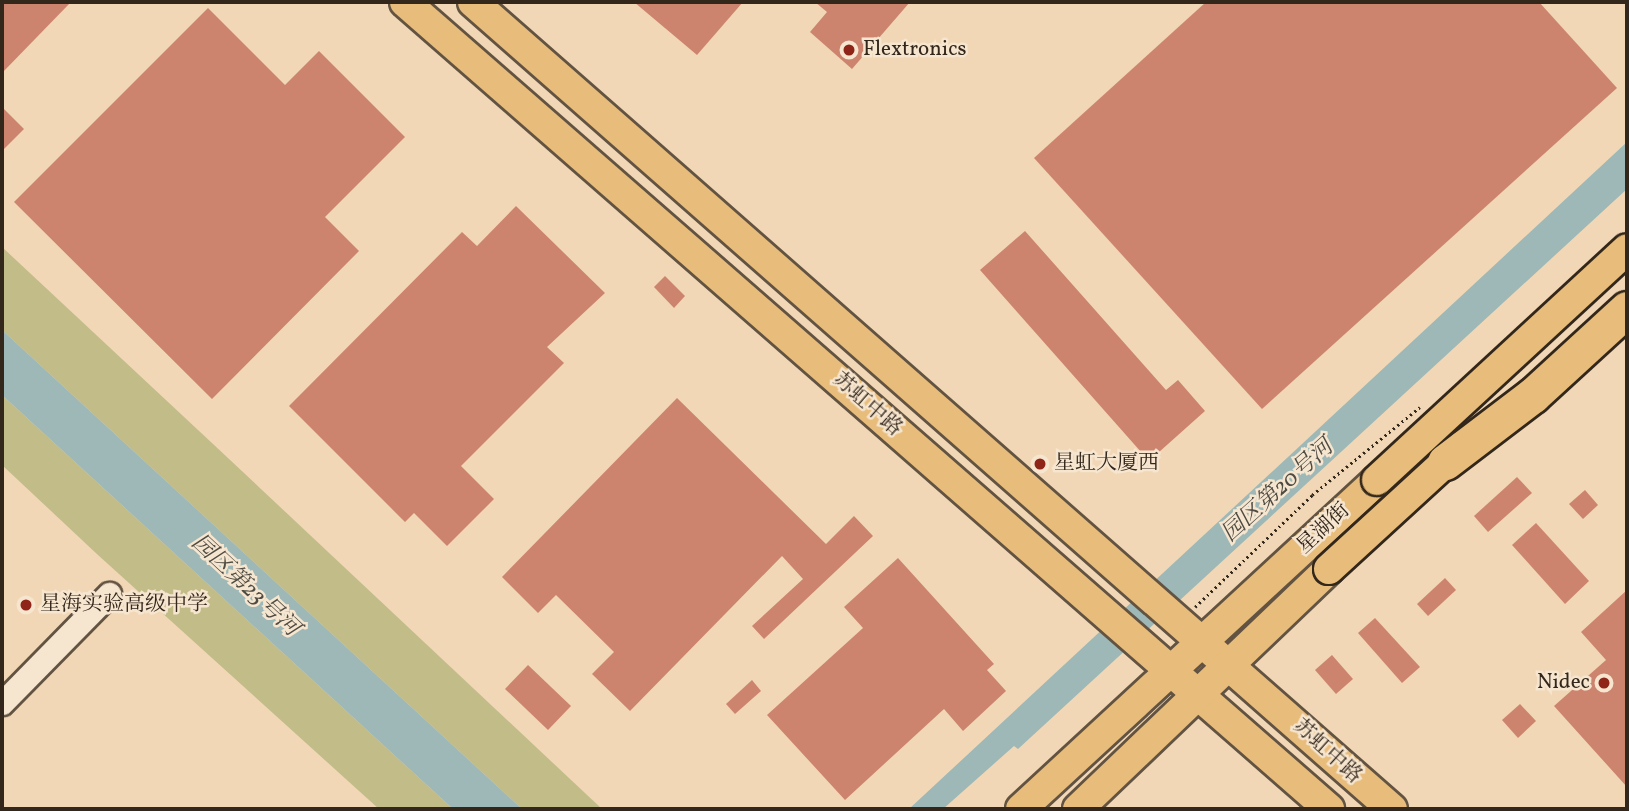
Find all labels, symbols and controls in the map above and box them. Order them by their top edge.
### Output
place label: Flextronics [863,37,967,63]
marker: Flextronics [841,42,857,58]
street label: 苏虹中路 [827,368,907,442]
water label: 园区第20号河 [1217,434,1339,548]
place label: 星虹大厦西 [1054,451,1159,477]
marker: 星虹大厦西 [1032,456,1048,472]
street label: 星湖街 [1292,498,1356,560]
water label: 园区第23号河 [185,529,305,643]
place label: 星海实验高级中学 [40,592,208,618]
marker: 星海实验高级中学 [18,597,34,613]
place label: Nidec [1537,670,1590,696]
marker: Nidec [1596,675,1612,691]
street label: 苏虹中路 [1287,715,1367,789]

